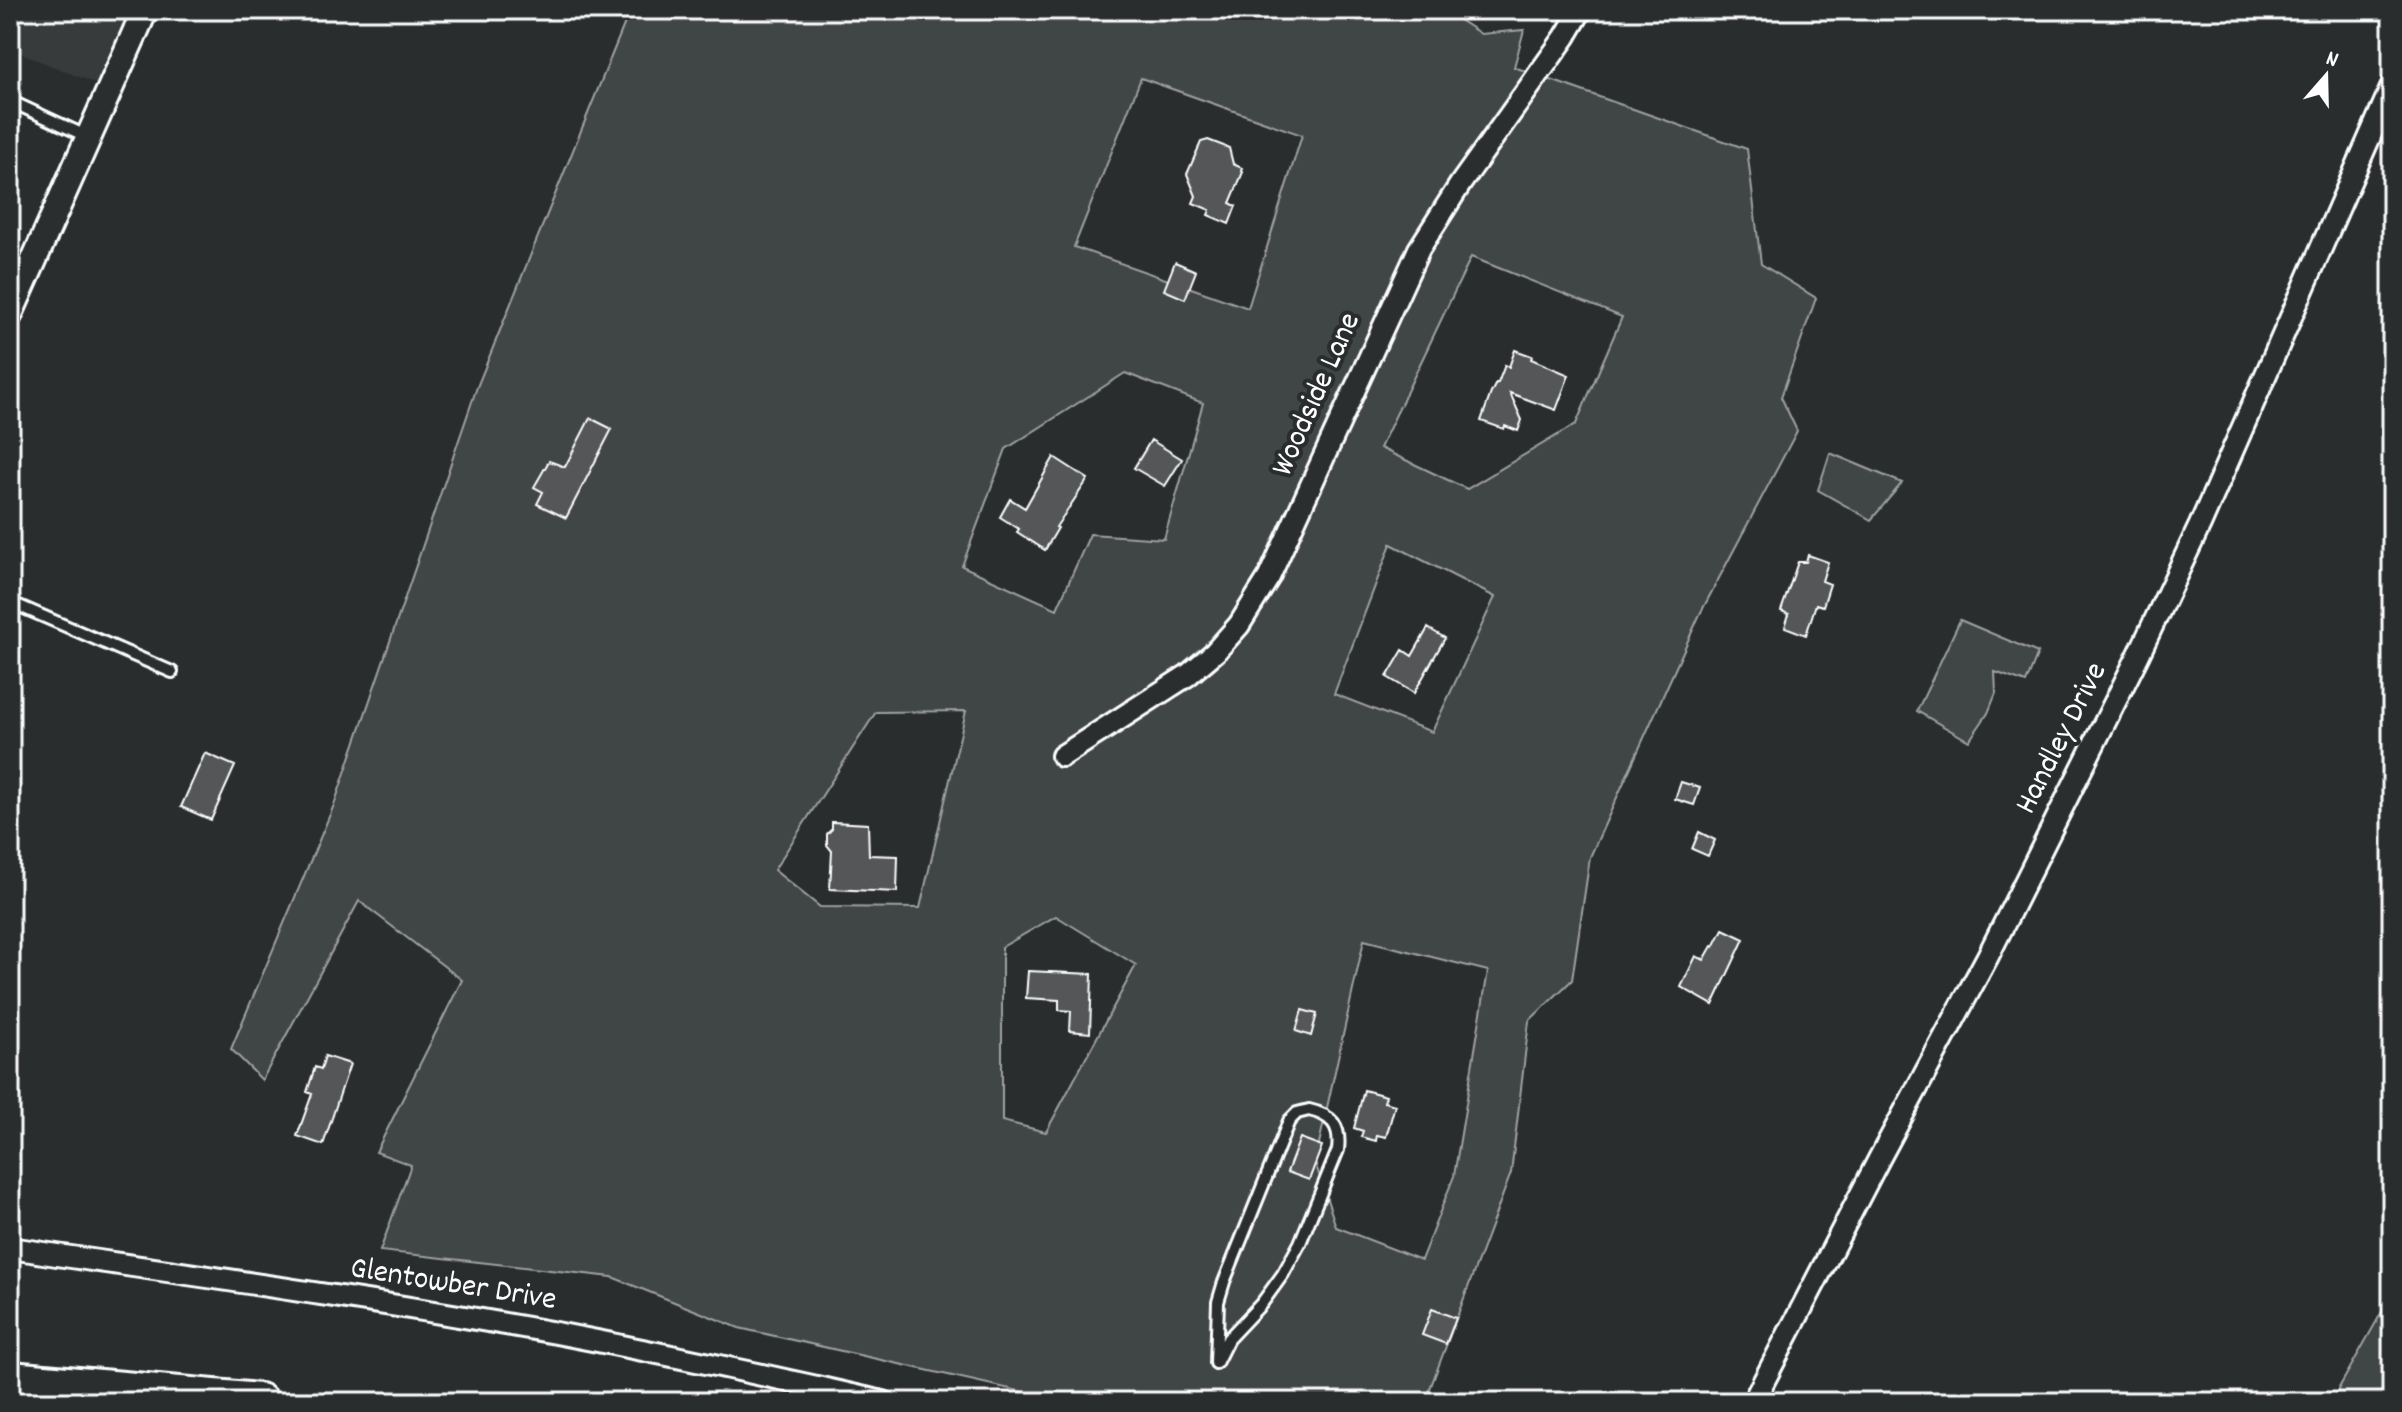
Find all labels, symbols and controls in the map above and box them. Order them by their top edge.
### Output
north arrow [2286,36,2366,116]
text: N [2321,44,2342,77]
street label: Woodside Lane [1261,306,1375,484]
street label: Handley Drive [2005,655,2121,823]
street label: Glentowber Drive [347,1247,559,1325]

